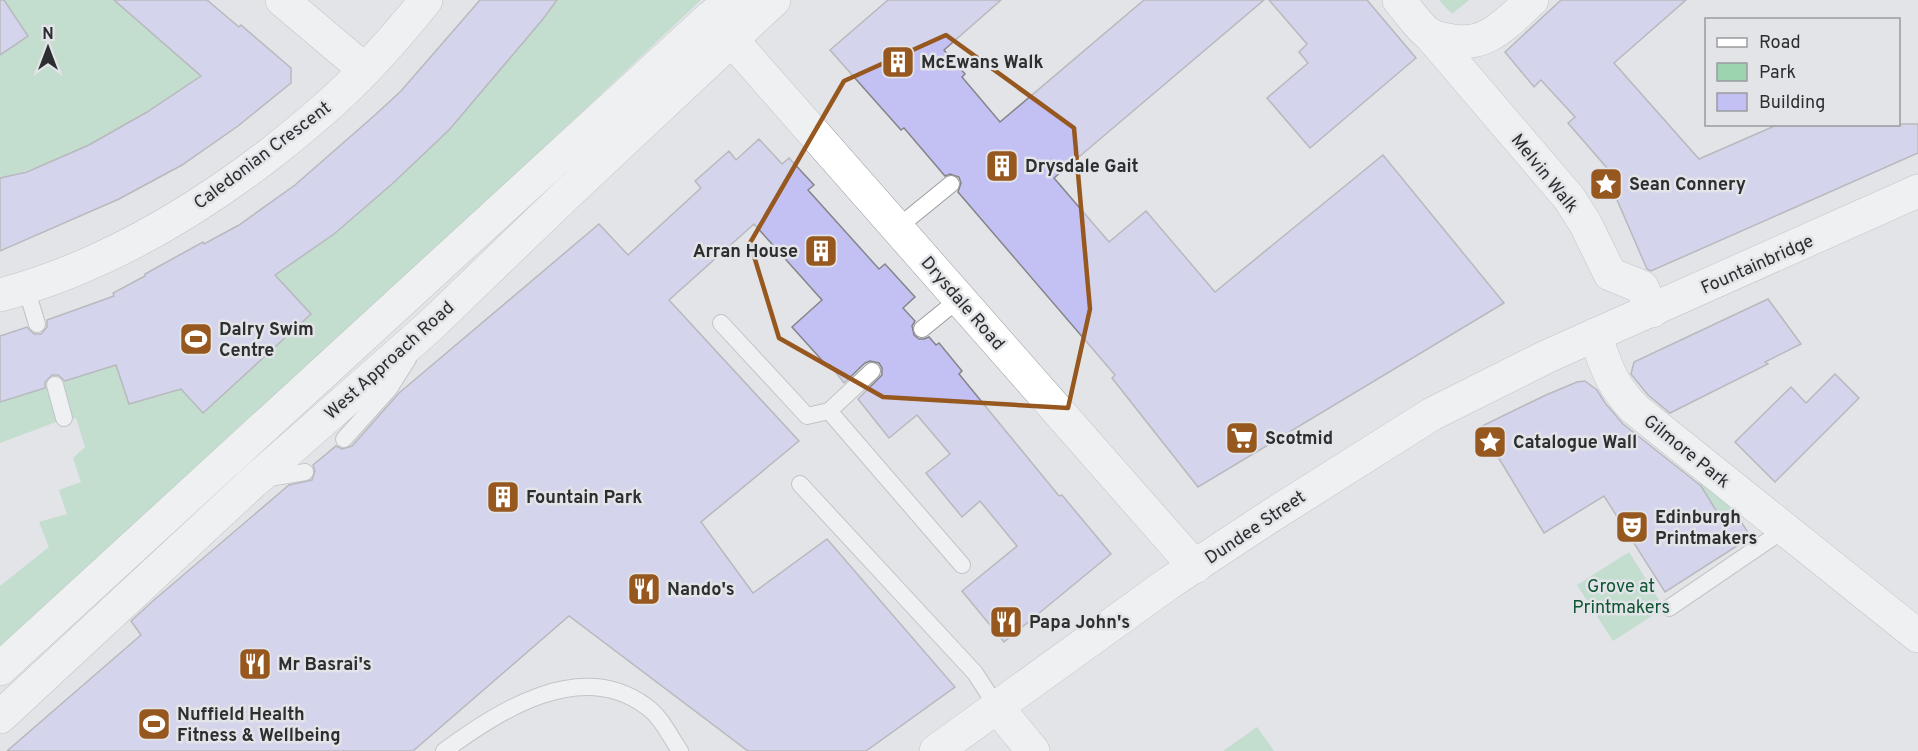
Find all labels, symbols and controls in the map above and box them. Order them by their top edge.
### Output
north arrow [18,18,78,78]
legend [1705,18,1900,126]
text: N [42,25,54,45]
text: Road [1759,32,1801,55]
building icon: McEwans Walk [880,44,916,80]
place label: McEwans Walk [921,52,1043,75]
text: Park [1759,62,1796,85]
text: Building [1759,92,1825,115]
street label: Caledonian Crescent [190,97,336,215]
street label: Melvin Walk [1505,130,1583,218]
building icon: Drysdale Gait [984,148,1020,184]
place label: Drysdale Gait [1025,156,1139,179]
place icon: Sean Connery [1588,166,1624,202]
place label: Sean Connery [1629,174,1746,197]
street label: Fountainbridge [1698,230,1818,300]
building icon: Arran House [803,233,839,269]
place label: Arran House [693,241,798,264]
street label: Drysdale Road [915,252,1009,356]
street label: West Approach Road [320,297,460,425]
place label: Dalry Swim Centre [219,319,314,363]
sports icon: Dalry Swim Centre [178,321,214,357]
street label: Gilmore Park [1638,410,1734,494]
supermarket icon: Scotmid [1224,420,1260,456]
place icon: Catalogue Wall [1472,424,1508,460]
place label: Scotmid [1265,428,1333,451]
place label: Catalogue Wall [1513,432,1637,455]
building icon: Fountain Park [485,479,521,515]
street label: Dundee Street [1201,486,1311,570]
place label: Fountain Park [526,487,642,510]
place label: Edinburgh Printmakers [1655,507,1757,551]
theatre icon: Edinburgh Printmakers [1614,509,1650,545]
restaurant icon: Nando's [626,571,662,607]
park label: Grove at Printmakers [1572,576,1670,620]
place label: Nando's [667,579,735,602]
restaurant icon: Papa John's [988,604,1024,640]
place label: Papa John's [1029,612,1130,635]
restaurant icon: Mr Basrai's [237,646,273,682]
place label: Mr Basrai's [278,654,372,677]
place label: Nuffield Health Fitness & Wellbeing [177,704,341,748]
sports icon: Nuffield Health Fitness & Wellbeing [136,706,172,742]

